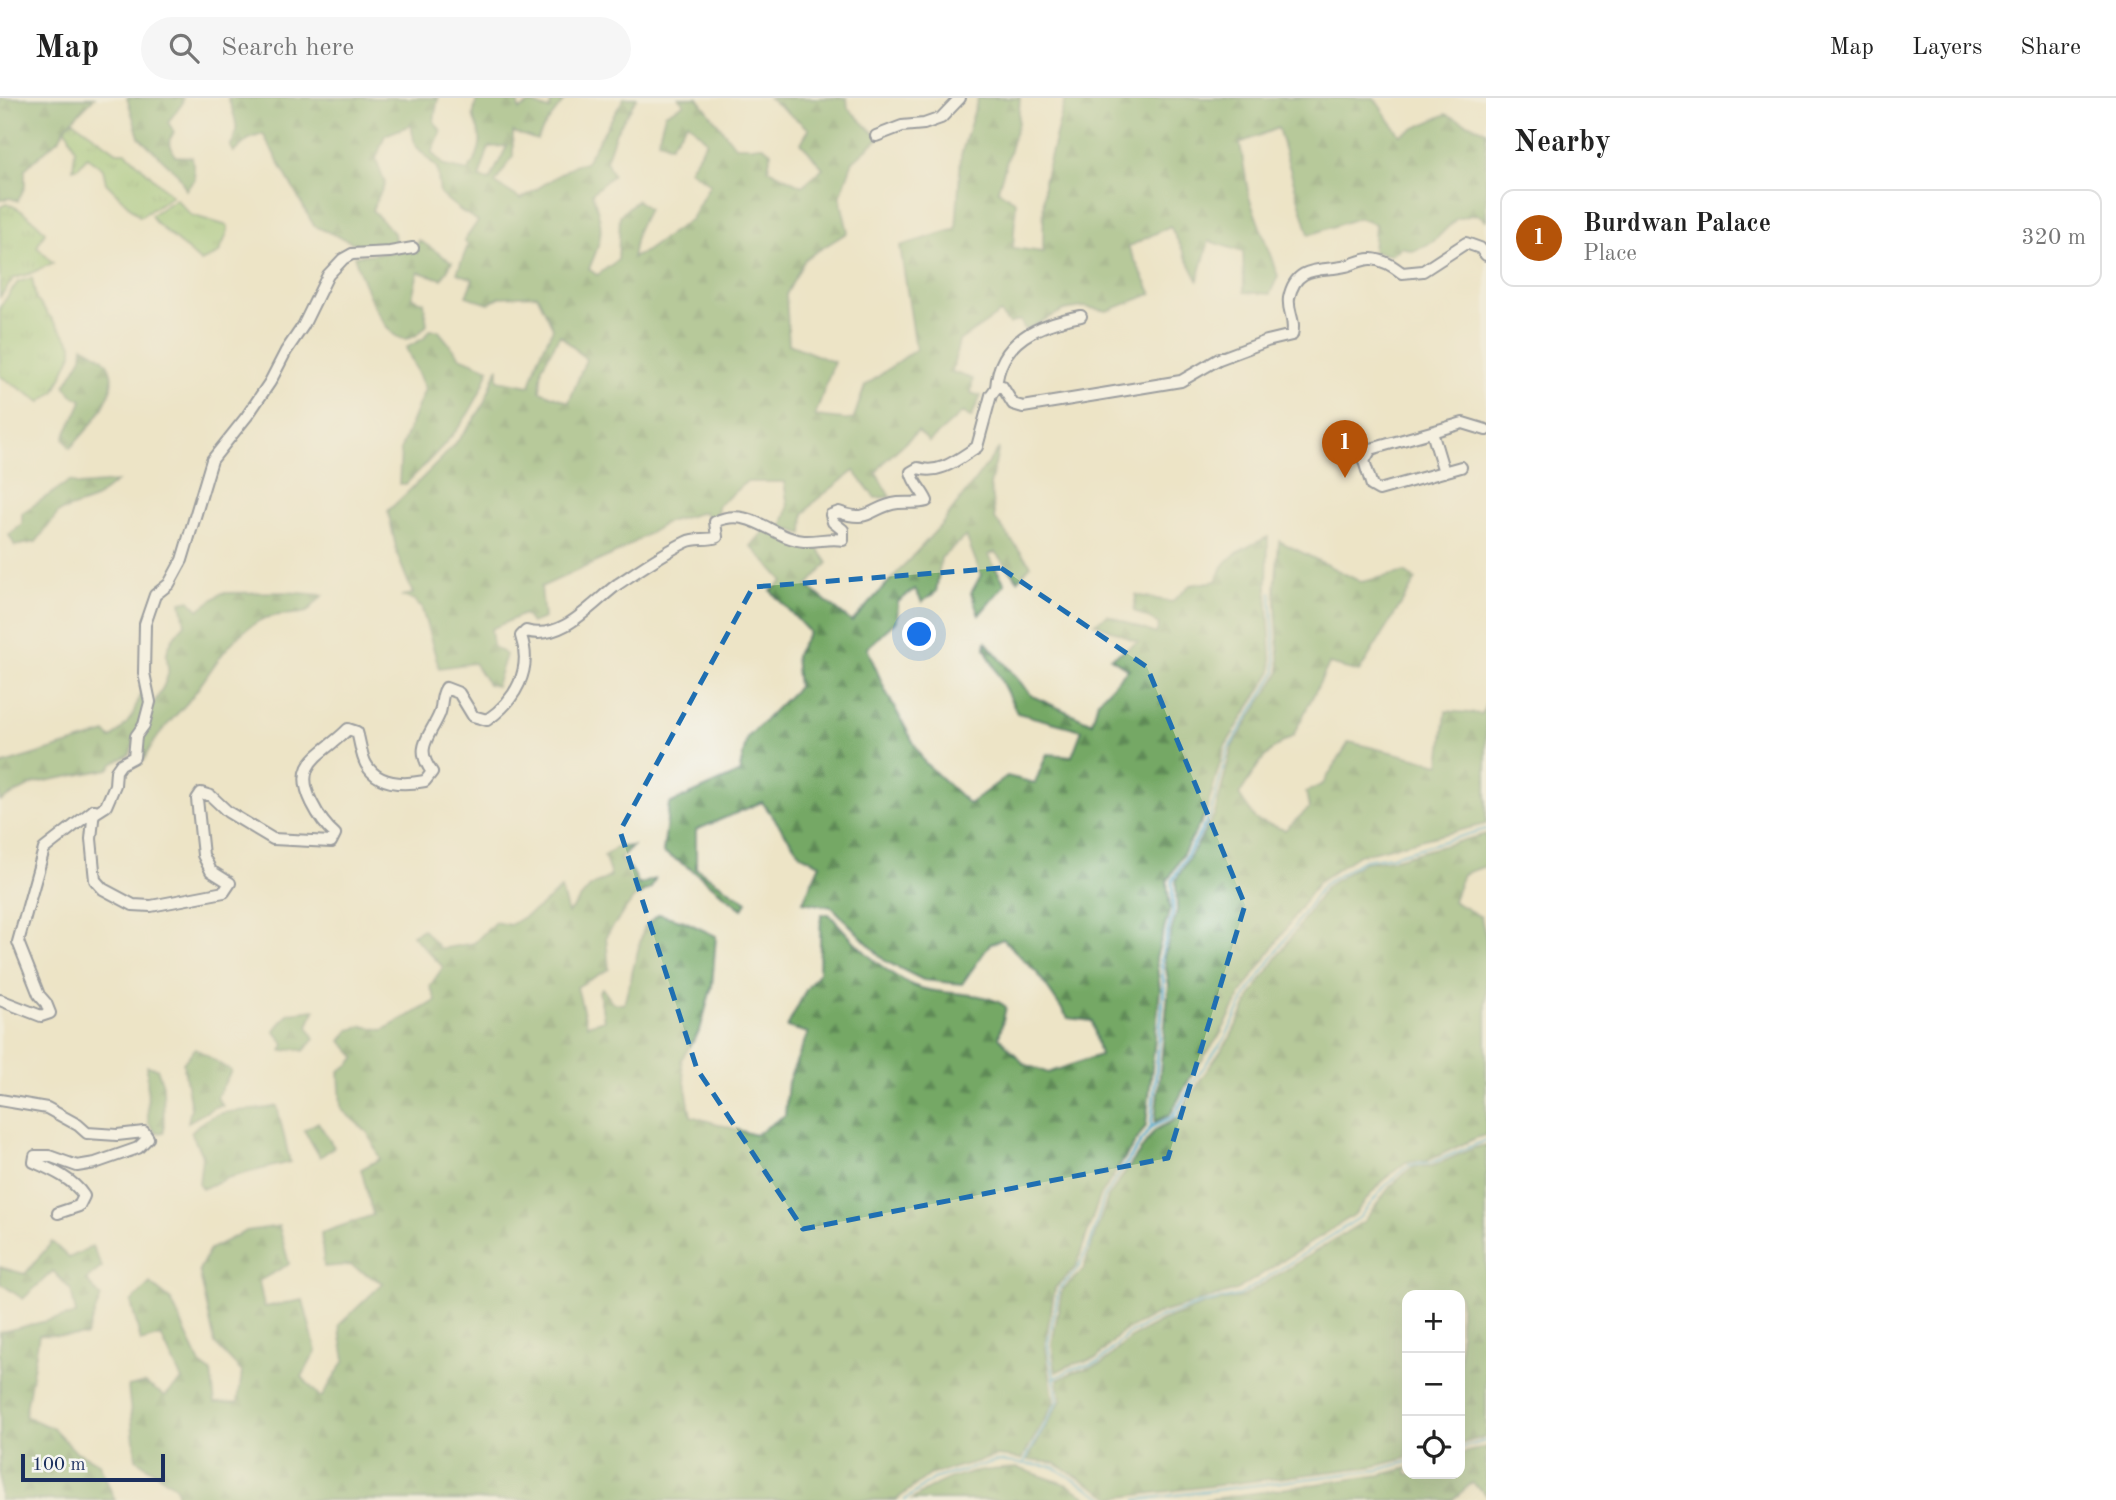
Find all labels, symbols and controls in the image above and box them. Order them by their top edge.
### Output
search box [141,17,631,80]
icon: search [165,29,203,67]
text: Map [35,32,99,65]
text: Search here [221,35,354,61]
text: Map [1830,36,1874,60]
text: Layers [1912,36,1982,60]
text: Share [2020,36,2081,60]
text: Nearby [1514,128,1611,158]
text: Burdwan Palace [1583,211,1771,237]
text: 1 [1532,226,1546,249]
text: 320 m [2021,226,2086,249]
text: Place [1583,242,1637,265]
pin: 1 [1322,420,1368,478]
your location [902,617,936,651]
map controls [1402,1290,1465,1479]
button: + [1402,1290,1465,1353]
button: − [1402,1353,1465,1416]
button: locate [1402,1416,1465,1479]
scale bar [21,1451,164,1483]
text: 100 m [32,1456,85,1475]

